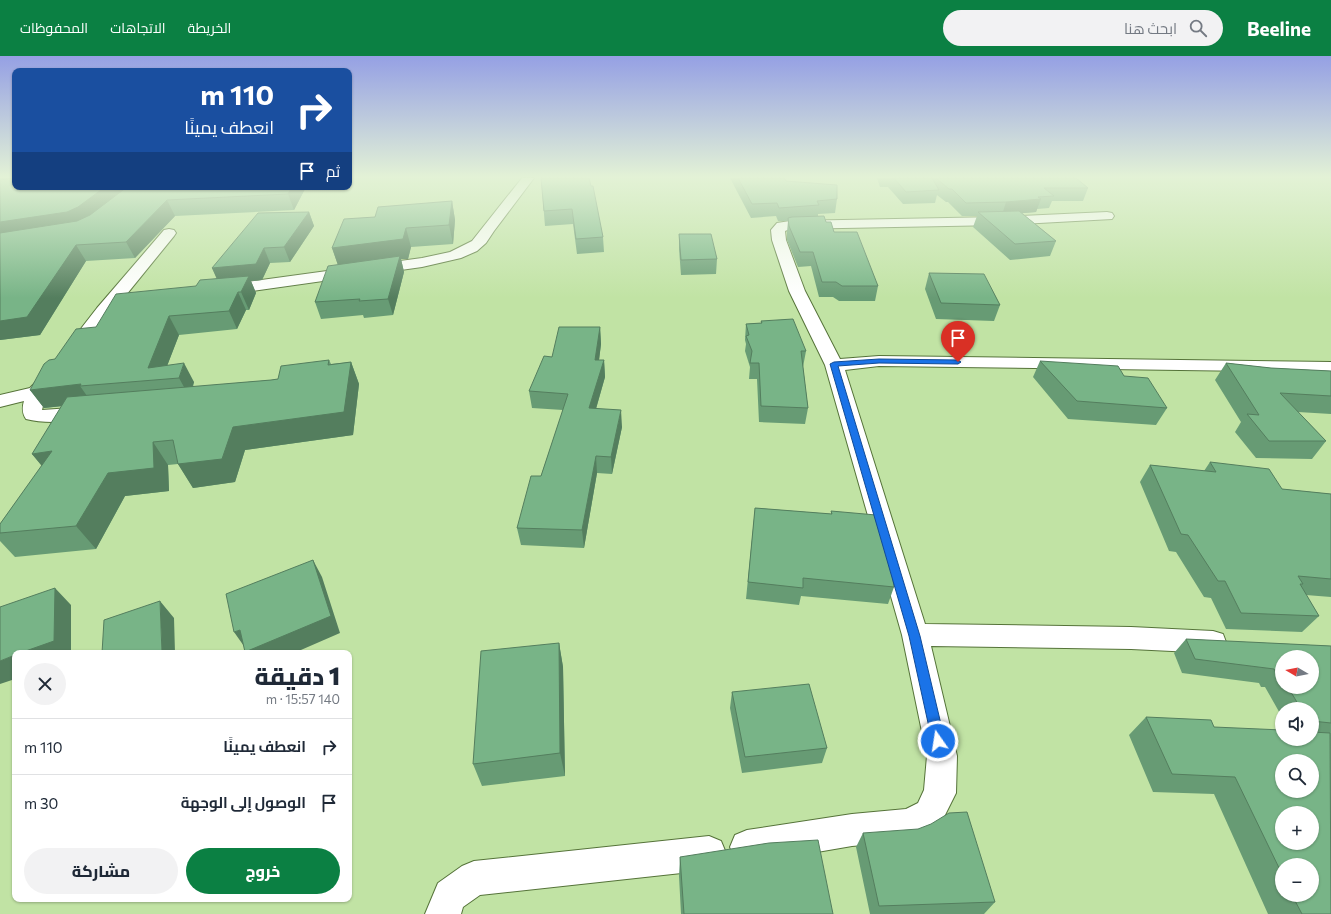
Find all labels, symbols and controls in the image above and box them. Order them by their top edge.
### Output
search box [943,10,1223,46]
icon: search [1187,17,1209,39]
text: Beeline [1247,17,1311,40]
text: المحفوظات [20,19,88,36]
text: الاتجاهات [110,19,166,36]
text: الخريطة [188,19,231,36]
text: ابحث هنا [1124,19,1177,37]
text: 110 m [200,77,274,111]
icon: right [288,84,340,136]
text: انعطف يمينًا [184,116,274,138]
icon: arrive [296,160,318,182]
text: ثم [326,162,340,180]
pin [941,321,975,362]
icon: arrive [947,327,969,349]
north arrow [1275,650,1319,694]
map controls [1275,650,1319,902]
text: 1 دقيقة [255,661,340,690]
button: close [24,663,66,705]
text: 140 m · 15:57 [266,691,340,707]
button: sound [1275,702,1319,746]
position arrow [917,720,959,762]
icon: right [318,736,340,758]
text: انعطف يمينًا [223,737,306,755]
text: 110 m [24,738,63,756]
button: search [1275,754,1319,798]
icon: arrive [318,792,340,814]
text: الوصول إلى الوجهة [181,793,306,811]
text: 30 m [24,794,58,812]
button: + [1275,806,1319,850]
button: مشاركة [24,848,178,894]
button: خروج [186,848,340,894]
button: − [1275,858,1319,902]

